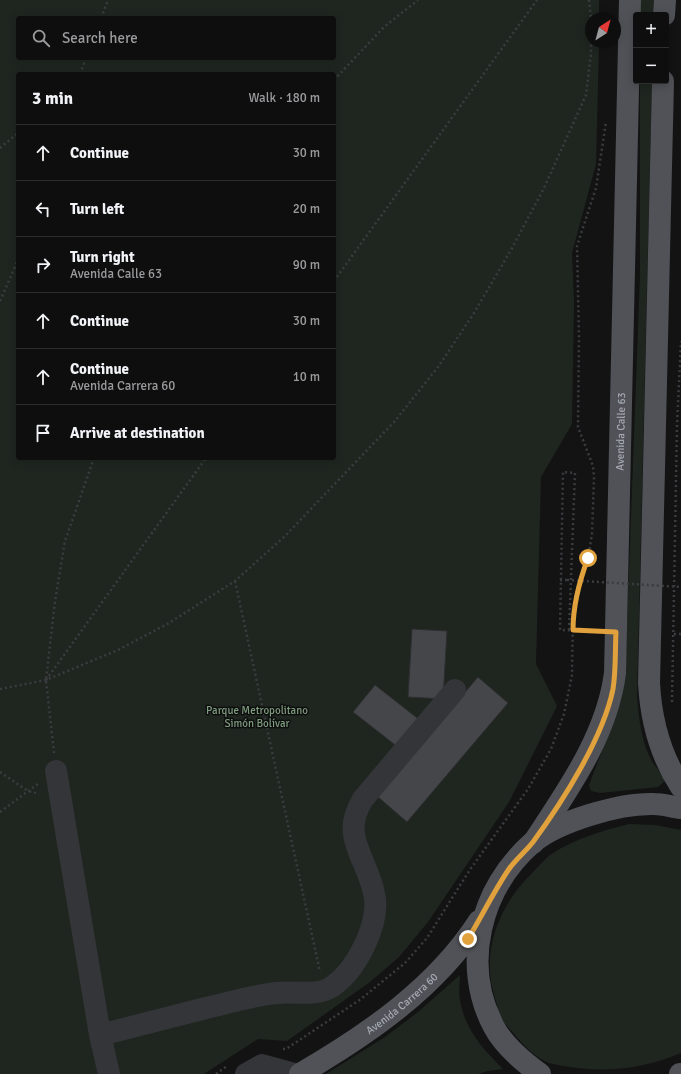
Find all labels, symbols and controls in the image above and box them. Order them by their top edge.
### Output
north arrow [585,12,621,48]
map controls [633,12,669,84]
button: + [633,12,669,48]
search box [16,16,336,60]
icon: search [30,27,52,49]
text: Search here [62,29,138,47]
button: − [633,48,669,84]
text: 3 min [32,88,73,109]
text: Walk · 180 m [249,90,320,106]
icon: ahead [32,142,54,164]
text: Continue [70,144,129,162]
text: 30 m [293,145,320,161]
icon: left [32,198,54,220]
text: Turn left [70,200,124,218]
text: 20 m [293,201,320,217]
text: Turn right [70,248,135,266]
icon: right [32,254,54,276]
text: 90 m [293,257,320,273]
text: Avenida Calle 63 [70,266,162,282]
icon: ahead [32,310,54,332]
text: Continue [70,312,129,330]
text: 30 m [293,313,320,329]
text: Continue [70,360,129,378]
icon: ahead [32,366,54,388]
text: 10 m [293,369,320,385]
text: Avenida Carrera 60 [70,378,175,394]
street label: Avenida Calle 63 [613,392,628,471]
icon: arrive [32,422,54,444]
text: Arrive at destination [70,424,205,442]
route start [579,549,597,567]
park label: Parque Metropolitano Simón Bolívar [206,704,308,730]
route end [459,930,477,948]
street label: Avenida Carrera 60 [363,970,440,1037]

